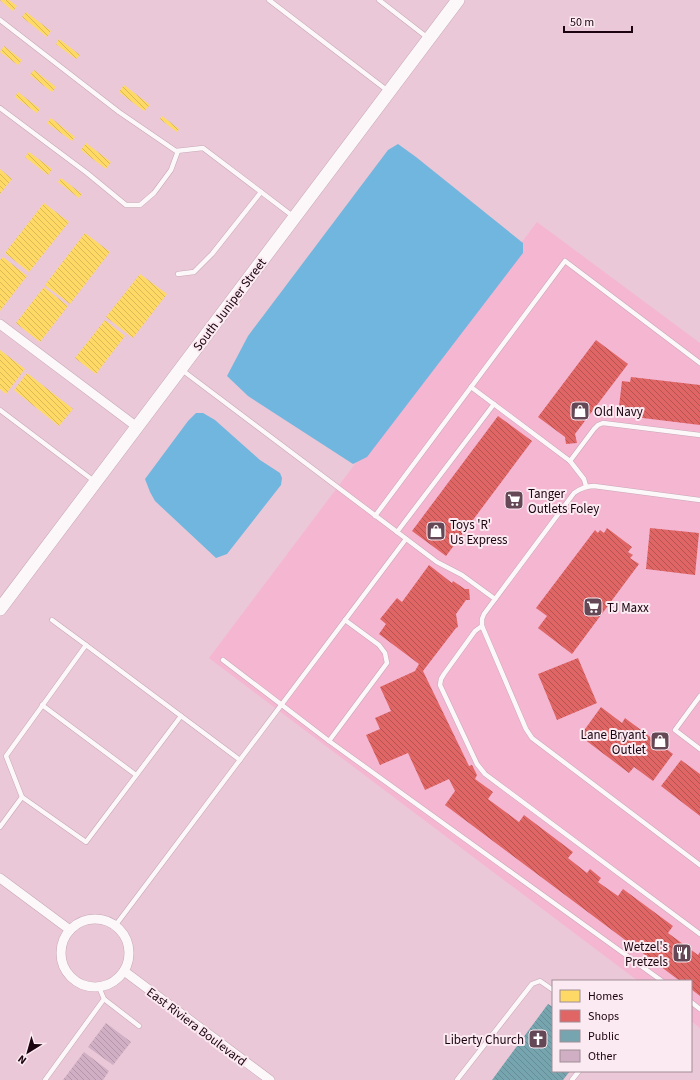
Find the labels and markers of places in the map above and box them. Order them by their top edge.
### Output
shop icon: Old Navy [569,400,591,422]
place label: Old Navy [594,403,643,421]
place label: Tanger Outlets Foley [528,485,599,518]
supermarket icon: Tanger Outlets Foley [503,489,525,511]
place label: Toys 'R' Us Express [450,516,508,549]
shop icon: Toys 'R' Us Express [425,520,447,542]
supermarket icon: TJ Maxx [582,596,604,618]
place label: TJ Maxx [607,599,649,617]
place label: Lane Bryant Outlet [581,726,647,759]
shop icon: Lane Bryant Outlet [649,730,671,752]
place label: Wetzel's Pretzels [623,938,669,971]
restaurant icon: Wetzel's Pretzels [671,942,693,964]
church icon: Liberty Church [527,1028,549,1050]
place label: Liberty Church [444,1031,524,1049]

